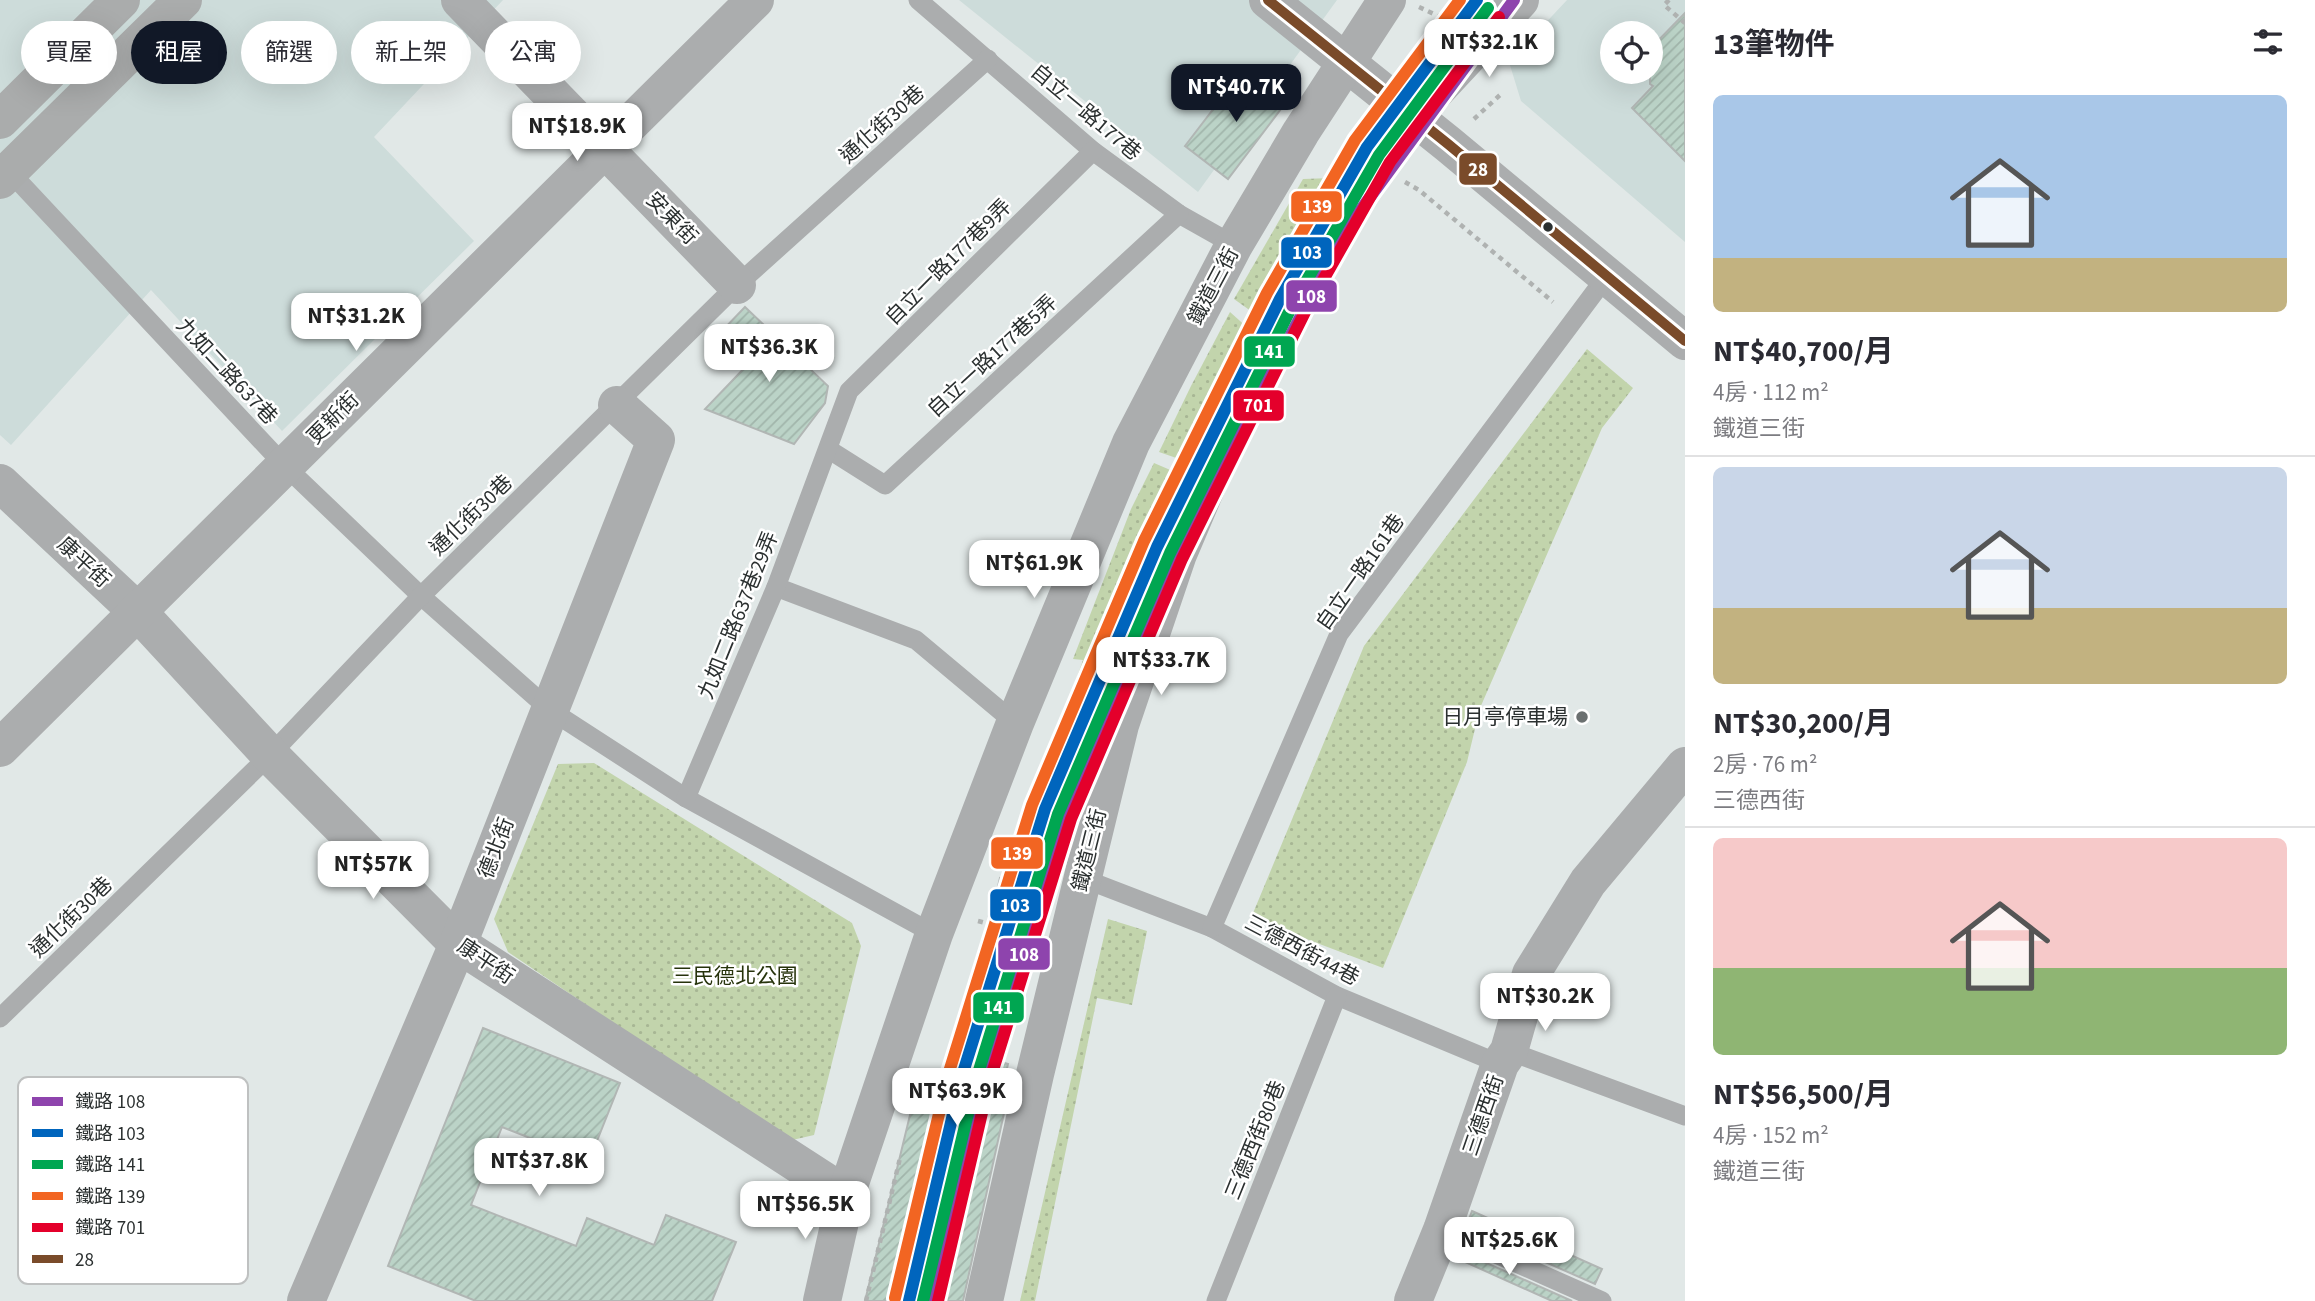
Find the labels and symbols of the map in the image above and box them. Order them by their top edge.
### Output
pin: NT$32.1K [1417,20,1561,79]
street label: 自立一路177巷 [1024,57,1148,167]
pin: NT$40.7K [1164,64,1308,124]
street label: 通化街30巷 [833,78,931,170]
pin: NT$18.9K [505,104,649,163]
line badge: 28 [1458,152,1498,186]
text: 28 [1468,157,1488,184]
street label: 安東街 [639,185,705,251]
line badge: 139 [1290,190,1343,223]
street label: 自立一路177巷9弄 [878,192,1018,332]
text: 139 [1302,194,1332,221]
unlabelled marker [1541,220,1555,234]
line badge: 103 [1280,236,1333,269]
text: 103 [1292,240,1322,267]
street label: 鐵道三街 [1180,242,1246,330]
line badge: 108 [1285,279,1338,313]
text: 108 [1296,284,1326,311]
street label: 自立一路177巷5弄 [920,288,1064,424]
pin: NT$31.2K [284,294,428,353]
street label: 九如二路637巷 [170,311,284,431]
pin: NT$36.3K [697,324,841,384]
line badge: 141 [1243,335,1296,368]
text: 141 [1254,339,1284,366]
street label: 更新街 [300,385,366,451]
line badge: 701 [1232,389,1285,422]
text: 701 [1243,393,1273,420]
street label: 通化街30巷 [423,468,519,562]
street label: 自立一路161巷 [1309,508,1411,636]
street label: 九如二路637巷29弄 [691,527,785,703]
street label: 康平街 [51,530,117,594]
pin: NT$61.9K [962,540,1106,600]
pin: NT$33.7K [1089,638,1233,697]
place label: 日月亭停車場 [1442,702,1568,732]
marker: 日月亭停車場 [1574,709,1590,725]
street label: 鐵道三街 [1064,806,1114,894]
street label: 德北街 [471,813,521,883]
line badge: 139 [990,836,1044,870]
text: 139 [1002,841,1032,868]
pin: NT$57K [316,842,430,901]
street label: 通化街30巷 [23,870,119,964]
line badge: 103 [989,888,1042,922]
text: 103 [1000,893,1030,920]
street label: 三德西街44巷 [1239,907,1365,993]
street label: 康平街 [451,931,521,991]
line badge: 108 [997,937,1051,971]
text: 108 [1009,942,1039,969]
park label: 三民德北公園 [672,961,798,991]
pin: NT$30.2K [1473,974,1617,1033]
line badge: 141 [972,991,1025,1024]
text: 141 [983,995,1013,1022]
pin: NT$63.9K [885,1068,1029,1128]
street label: 三德西街 [1455,1070,1511,1160]
street label: 三德西街80巷 [1218,1076,1292,1204]
legend [18,1077,248,1284]
text: 鐵路 108 [75,1089,145,1116]
text: 鐵路 103 [75,1121,145,1148]
pin: NT$37.8K [467,1138,611,1198]
text: 鐵路 141 [75,1152,145,1179]
pin: NT$56.5K [733,1182,877,1241]
text: 鐵路 139 [75,1184,145,1211]
text: 鐵路 701 [75,1215,145,1242]
pin: NT$25.6K [1437,1218,1581,1277]
text: 28 [75,1247,94,1274]

